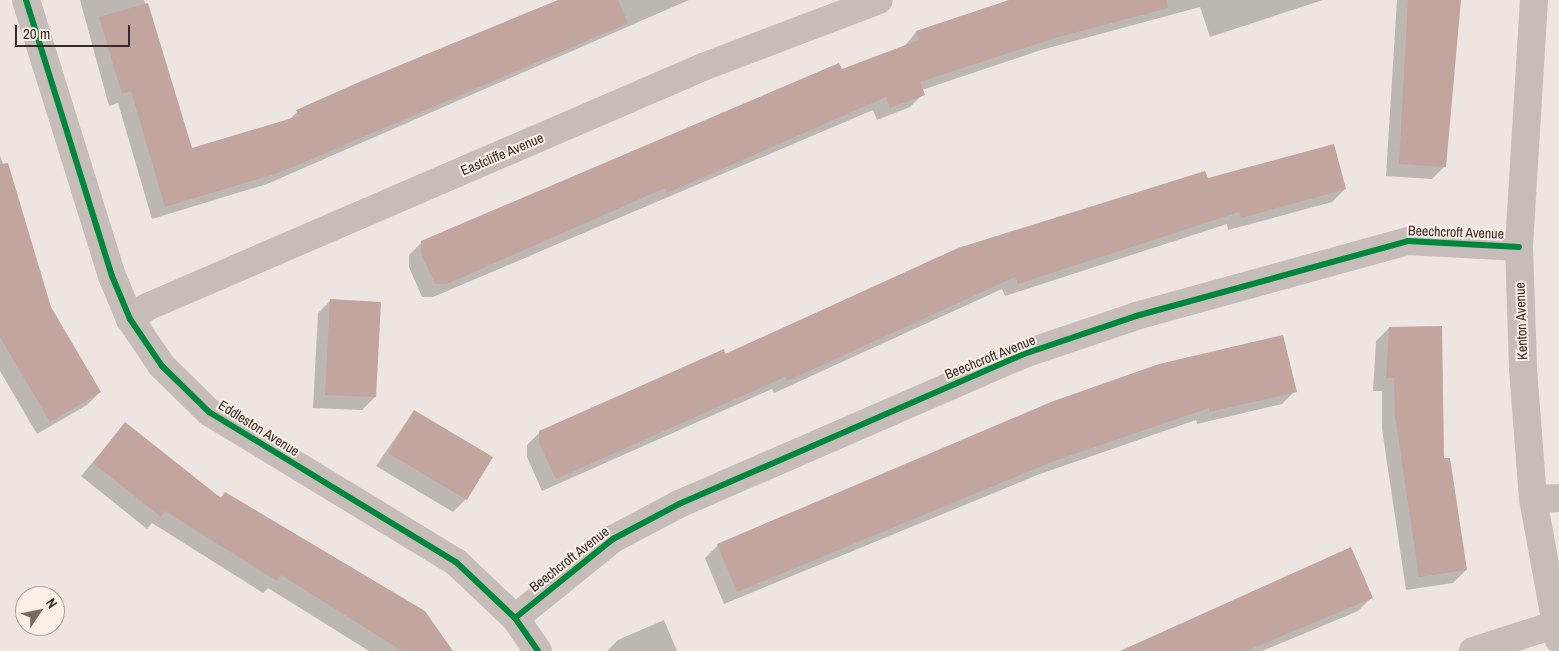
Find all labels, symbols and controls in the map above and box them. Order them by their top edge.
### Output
scale bar [18,15,132,47]
text: 20 m [23,23,50,44]
street label: Eastcliffe Avenue [458,129,546,179]
street label: Beechcroft Avenue [1407,222,1505,242]
street label: Kenton Avenue [1511,282,1531,360]
street label: Beechcroft Avenue [942,331,1038,383]
street label: Eddleston Avenue [215,396,303,460]
street label: Beechcroft Avenue [526,523,612,595]
north arrow [15,586,65,636]
text: N [42,595,61,612]

